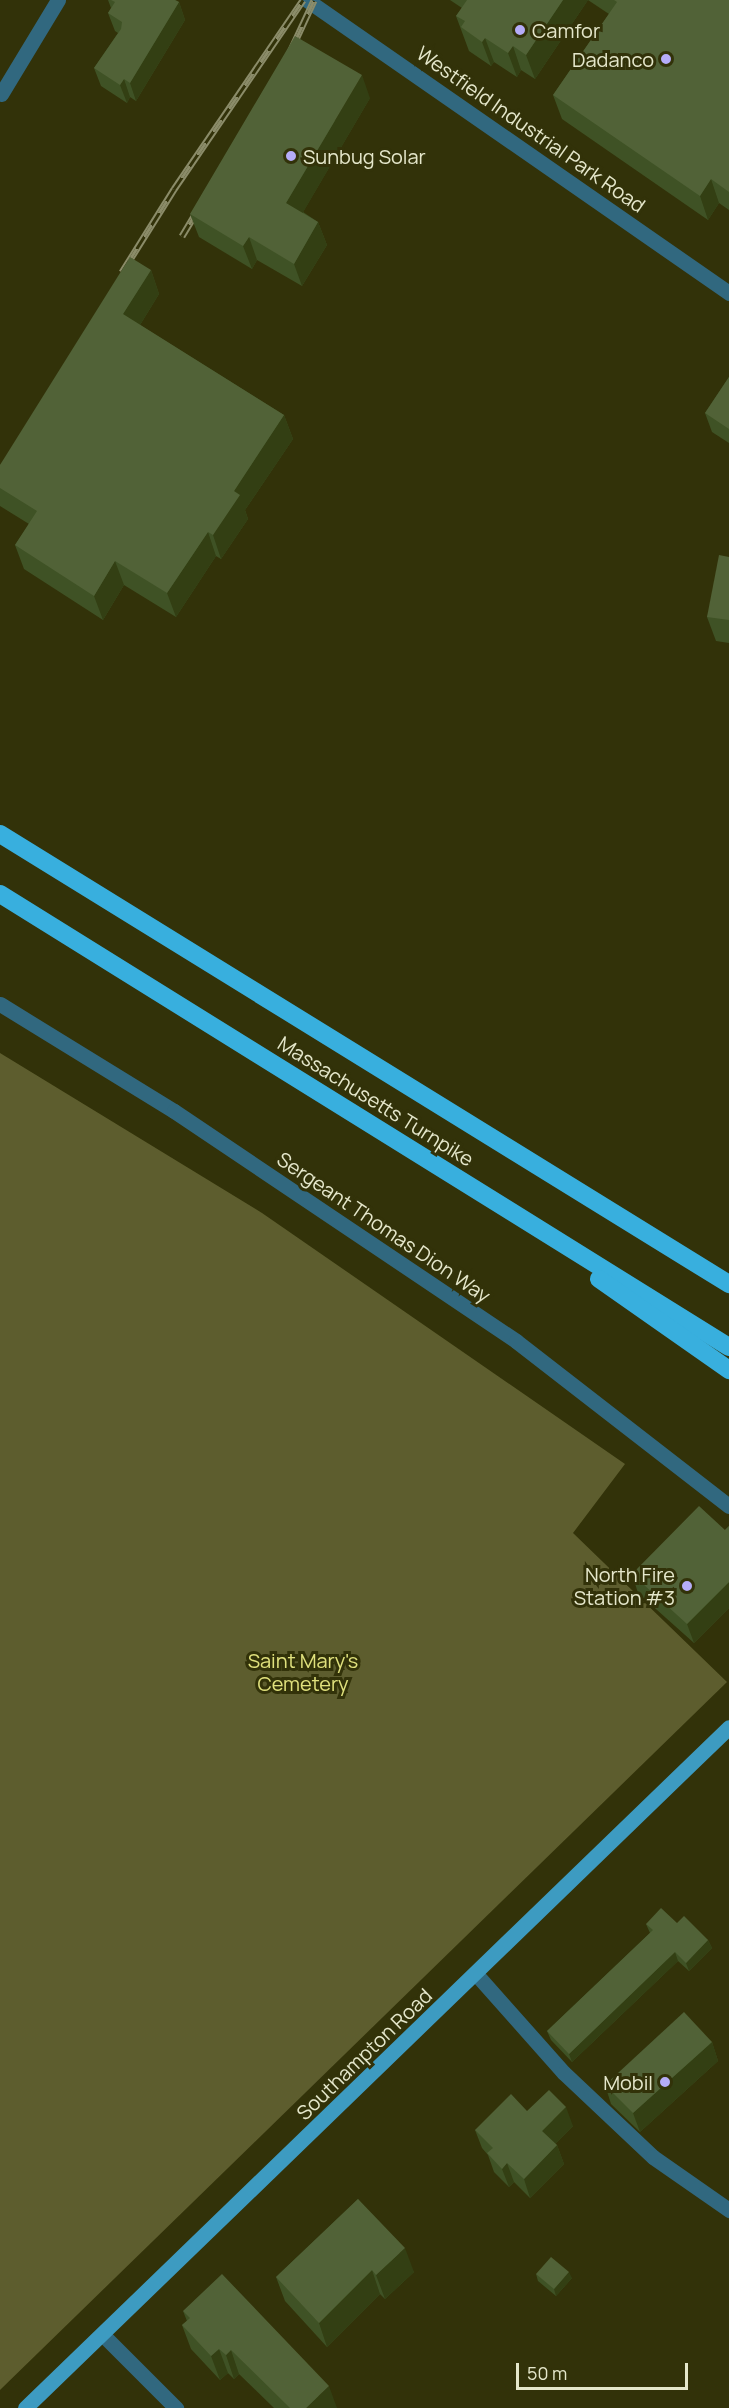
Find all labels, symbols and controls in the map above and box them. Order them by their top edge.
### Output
place label: Camfor [532,18,600,42]
marker: Camfor [513,23,527,37]
street label: Westfield Industrial Park Road [412,41,650,217]
place label: Dadanco [572,47,654,71]
marker: Dadanco [659,52,673,66]
place label: Sunbug Solar [303,144,426,168]
marker: Sunbug Solar [284,149,298,163]
street label: Massachusetts Turnpike [274,1031,478,1171]
street label: Sergeant Thomas Dion Way [273,1147,495,1307]
place label: North Fire Station #3 [574,1562,675,1609]
marker: North Fire Station #3 [680,1579,694,1593]
park label: Saint Mary's Cemetery [248,1648,358,1695]
street label: Southampton Road [291,1983,437,2125]
place label: Mobil [603,2070,653,2094]
marker: Mobil [658,2075,672,2089]
scale bar [519,2351,692,2389]
text: 50 m [527,2361,567,2385]

